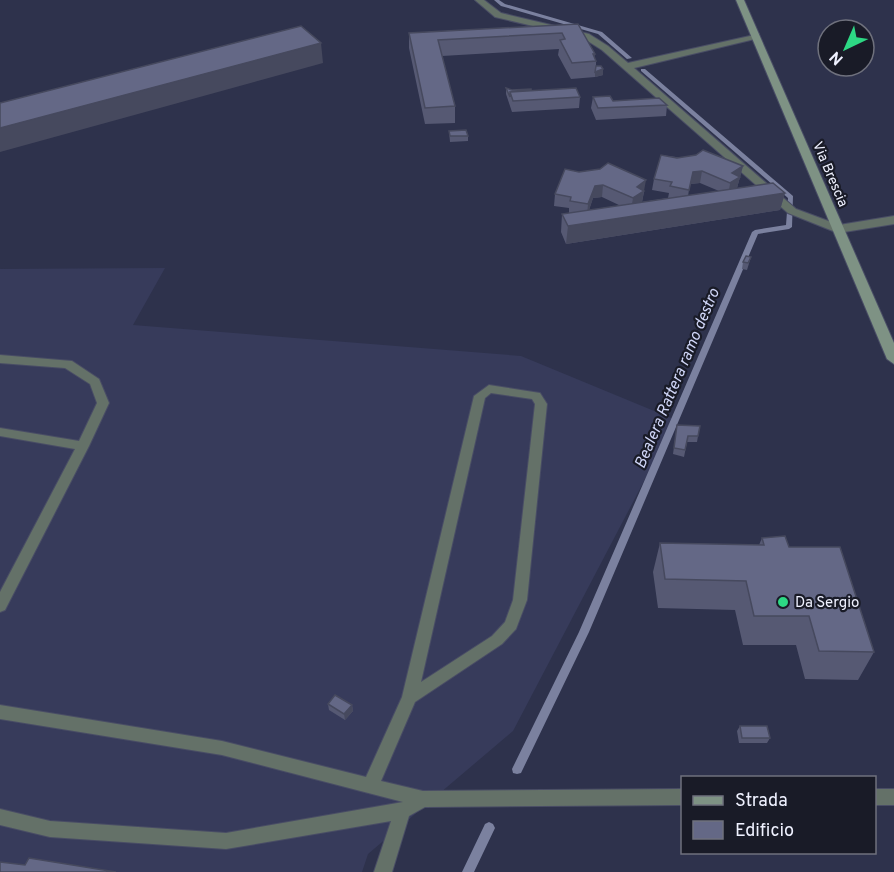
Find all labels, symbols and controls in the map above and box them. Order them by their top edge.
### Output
north arrow [816,18,876,78]
text: N [826,46,848,69]
street label: Via Brescia [808,139,851,210]
water label: Bealera Rattera ramo destro [631,285,725,472]
place label: Da Sergio [795,594,859,613]
marker: Da Sergio [776,595,790,609]
legend [681,776,876,854]
text: Strada [735,790,788,813]
text: Edificio [735,820,794,843]

